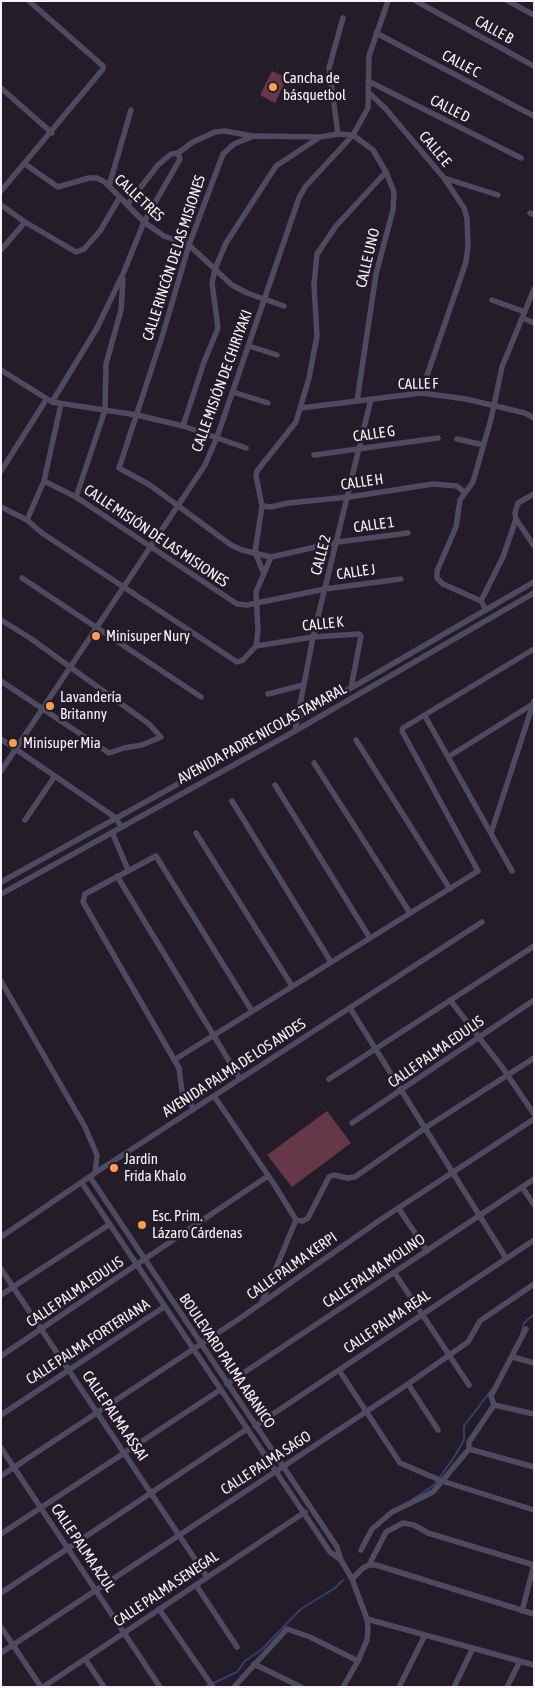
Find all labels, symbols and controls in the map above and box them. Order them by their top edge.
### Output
street label: CALLE B [472,12,516,48]
street label: CALLE C [439,46,483,82]
place label: Cancha de básquetbol [283,69,346,104]
marker: Cancha de básquetbol [267,81,279,93]
street label: CALLE D [427,91,473,127]
street label: CALLE E [415,128,455,170]
street label: CALLE TRES [111,171,167,225]
street label: CALLE RINCÓN DE LAS MISIONES [139,173,209,343]
street label: CALLE UNO [352,226,384,290]
street label: CALLE MISIÓN DE CHIRIYAKI [188,308,256,454]
street label: CALLE F [398,375,438,393]
street label: CALLE G [352,422,396,446]
street label: CALLE H [340,470,384,494]
street label: CALLE MISIÓN DE LAS MISIONES [80,481,232,591]
street label: CALLE 1 [352,513,396,537]
street label: CALLE 2 [307,533,335,577]
street label: CALLE J [335,560,377,584]
street label: CALLE K [301,613,345,635]
place label: Minisuper Nury [106,627,190,645]
marker: Minisuper Nury [90,630,102,642]
street label: AVENIDA PADRE NICOLAS TAMARAL [174,680,350,788]
place label: Lavandería Britanny [60,688,122,723]
marker: Lavandería Britanny [44,700,56,712]
place label: Minisuper Mia [23,734,101,752]
marker: Minisuper Mia [7,737,19,749]
street label: CALLE PALMA EDULIS [385,1012,487,1092]
street label: AVENIDA PALMA DE LOS ANDES [159,1015,309,1121]
place label: Jardín Frida Khalo [124,1150,186,1185]
marker: Jardín Frida Khalo [108,1162,120,1174]
place label: Esc. Prim. Lázaro Cárdenas [152,1207,242,1242]
marker: Esc. Prim. Lázaro Cárdenas [136,1219,148,1231]
street label: CALLE PALMA KERPI [243,1228,341,1304]
street label: CALLE PALMA MOLINO [319,1230,429,1312]
street label: CALLE PALMA EDULIS [23,1253,127,1331]
street label: CALLE PALMA REAL [340,1286,434,1358]
street label: BOULEVARD PALMA ABANICO [175,1290,279,1432]
street label: CALLE PALMA FORTERIANA [23,1295,153,1389]
street label: CALLE PALMA ASSAI [78,1368,152,1464]
street label: CALLE PALMA SAGO [218,1427,314,1499]
street label: CALLE PALMA AZUL [47,1501,119,1595]
street label: CALLE PALMA SENEGAL [110,1547,222,1631]

